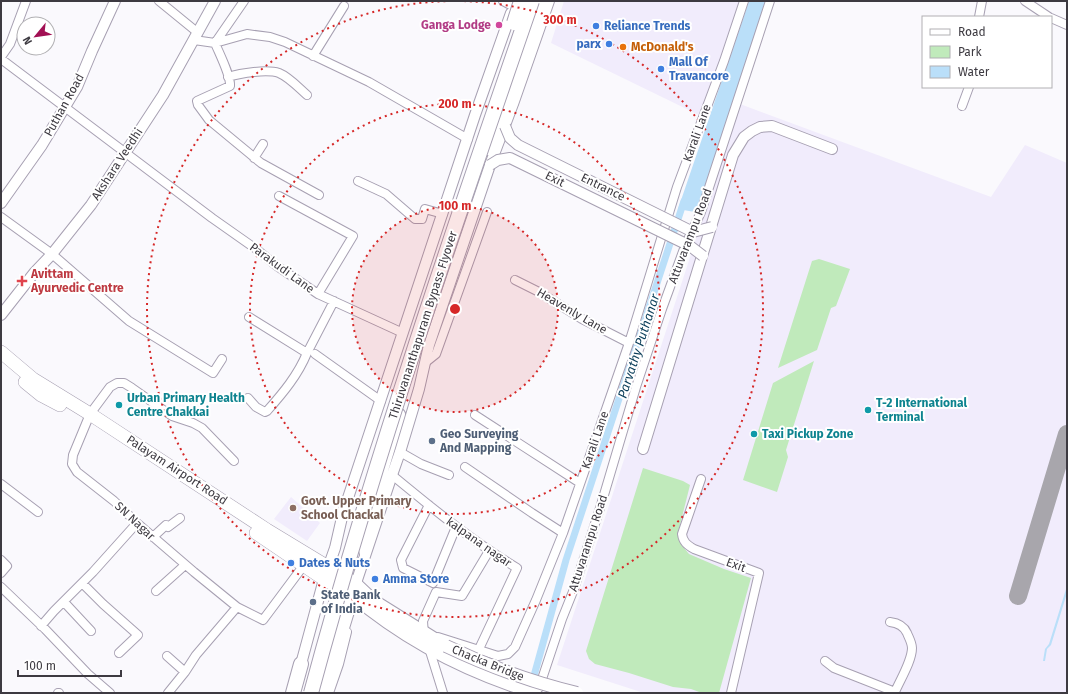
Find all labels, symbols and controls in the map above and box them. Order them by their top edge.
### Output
text: 300 m [542,13,577,27]
north arrow [16,16,56,56]
legend [922,16,1052,88]
place label: Ganga Lodge [421,18,491,32]
place label: Reliance Trends [604,19,691,33]
marker: Ganga Lodge [494,20,504,30]
marker: Reliance Trends [591,21,601,31]
text: Road [958,25,986,39]
text: N [20,34,35,47]
place label: parx [576,37,602,51]
marker: parx [604,39,614,49]
place label: McDonald's [631,40,694,54]
marker: McDonald's [618,42,628,52]
text: Park [958,45,982,59]
place label: Mall Of Travancore [669,55,729,83]
marker: Mall Of Travancore [656,64,666,74]
text: Water [958,65,990,79]
street label: Puthan Road [41,71,87,139]
text: 200 m [438,97,472,111]
street label: Karali Lane [680,102,714,164]
street label: Akshara Veedhi [89,125,145,203]
street label: Exit [543,168,568,190]
street label: Entrance [579,170,627,204]
street label: Attuvarampu Road [665,186,715,286]
text: 100 m [439,199,471,213]
street label: Thiruvananthapuram Bypass Flyover [386,229,460,421]
street label: Parakudi Lane [247,240,317,296]
place label: Avittam Ayurvedic Centre [30,267,124,295]
marker: Avittam Ayurvedic Centre [16,275,28,287]
street label: Heavenly Lane [534,285,610,337]
water label: Parvathy Puthanar [615,291,663,400]
centre of rings [448,302,462,316]
place label: Urban Primary Health Centre Chakkai [127,391,245,419]
place label: T-2 International Terminal [876,396,967,424]
marker: Urban Primary Health Centre Chakkai [114,400,124,410]
marker: T-2 International Terminal [863,405,873,415]
street label: Karali Lane [579,409,611,471]
place label: Geo Surveying And Mapping [439,427,519,455]
place label: Taxi Pickup Zone [762,427,854,441]
marker: Taxi Pickup Zone [749,429,759,439]
street label: Palayam Airport Road [124,432,230,508]
marker: Geo Surveying And Mapping [427,436,437,446]
street label: Attuvarampu Road [566,493,610,593]
place label: Govt. Upper Primary School Chackal [301,494,412,522]
street label: SN Nagar [112,499,158,543]
marker: Govt. Upper Primary School Chackal [288,503,298,513]
street label: kalpana nagar [444,514,515,570]
street label: Exit [724,555,748,575]
place label: Dates & Nuts [299,556,370,570]
marker: Dates & Nuts [286,558,296,568]
place label: Amma Store [382,572,450,586]
marker: Amma Store [370,574,380,584]
place label: State Bank of India [321,588,381,616]
marker: State Bank of India [308,597,318,607]
street label: Chacka Bridge [450,642,526,684]
scale bar [18,652,121,678]
text: 100 m [24,659,56,673]

